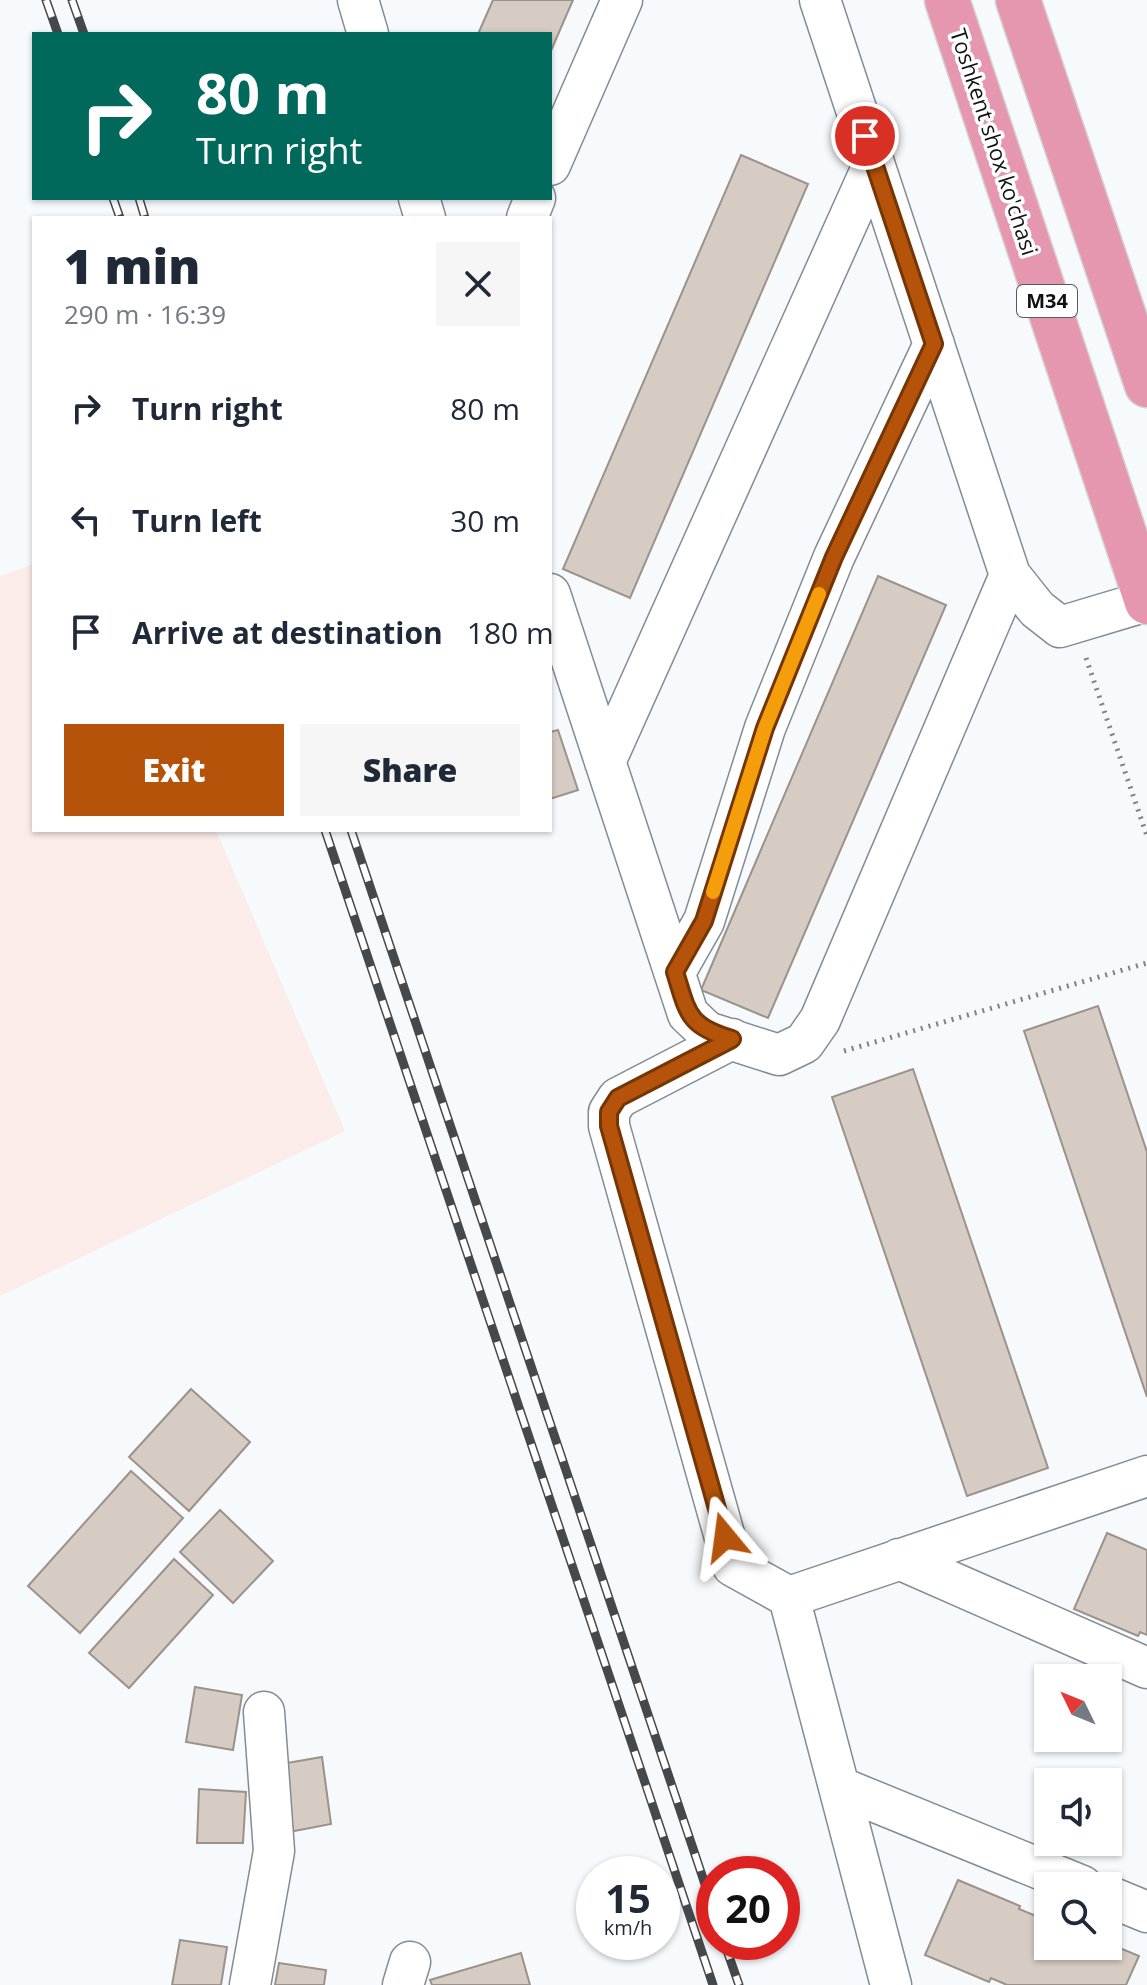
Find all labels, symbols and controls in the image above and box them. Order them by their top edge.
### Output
street label: Toshkent shox ko'chasi [944,25,1046,259]
text: 80 m [196,54,330,130]
icon: right [64,64,168,168]
pin [831,102,899,170]
icon: arrive [843,114,887,158]
text: Turn right [196,126,362,175]
text: 1 min [64,233,200,298]
button: close [436,242,520,326]
road number: M34 [1017,285,1077,317]
text: 290 m · 16:39 [64,296,226,332]
icon: right [64,386,108,430]
text: Turn right [132,388,283,429]
text: 80 m [450,388,520,429]
icon: left [64,498,108,542]
text: Turn left [132,500,262,541]
text: 30 m [450,500,520,541]
icon: arrive [64,610,108,654]
text: Arrive at destination [132,612,443,653]
text: 180 m [467,612,554,653]
button: Exit [64,724,284,816]
button: Share [300,724,520,816]
position arrow [683,1495,767,1579]
north arrow [1034,1664,1122,1752]
map controls [1034,1664,1122,1960]
button: sound [1034,1768,1122,1856]
speed limit sign: 20 [696,1856,800,1960]
text: 15 [605,1870,651,1925]
button: search [1034,1872,1122,1960]
text: km/h [604,1914,652,1941]

